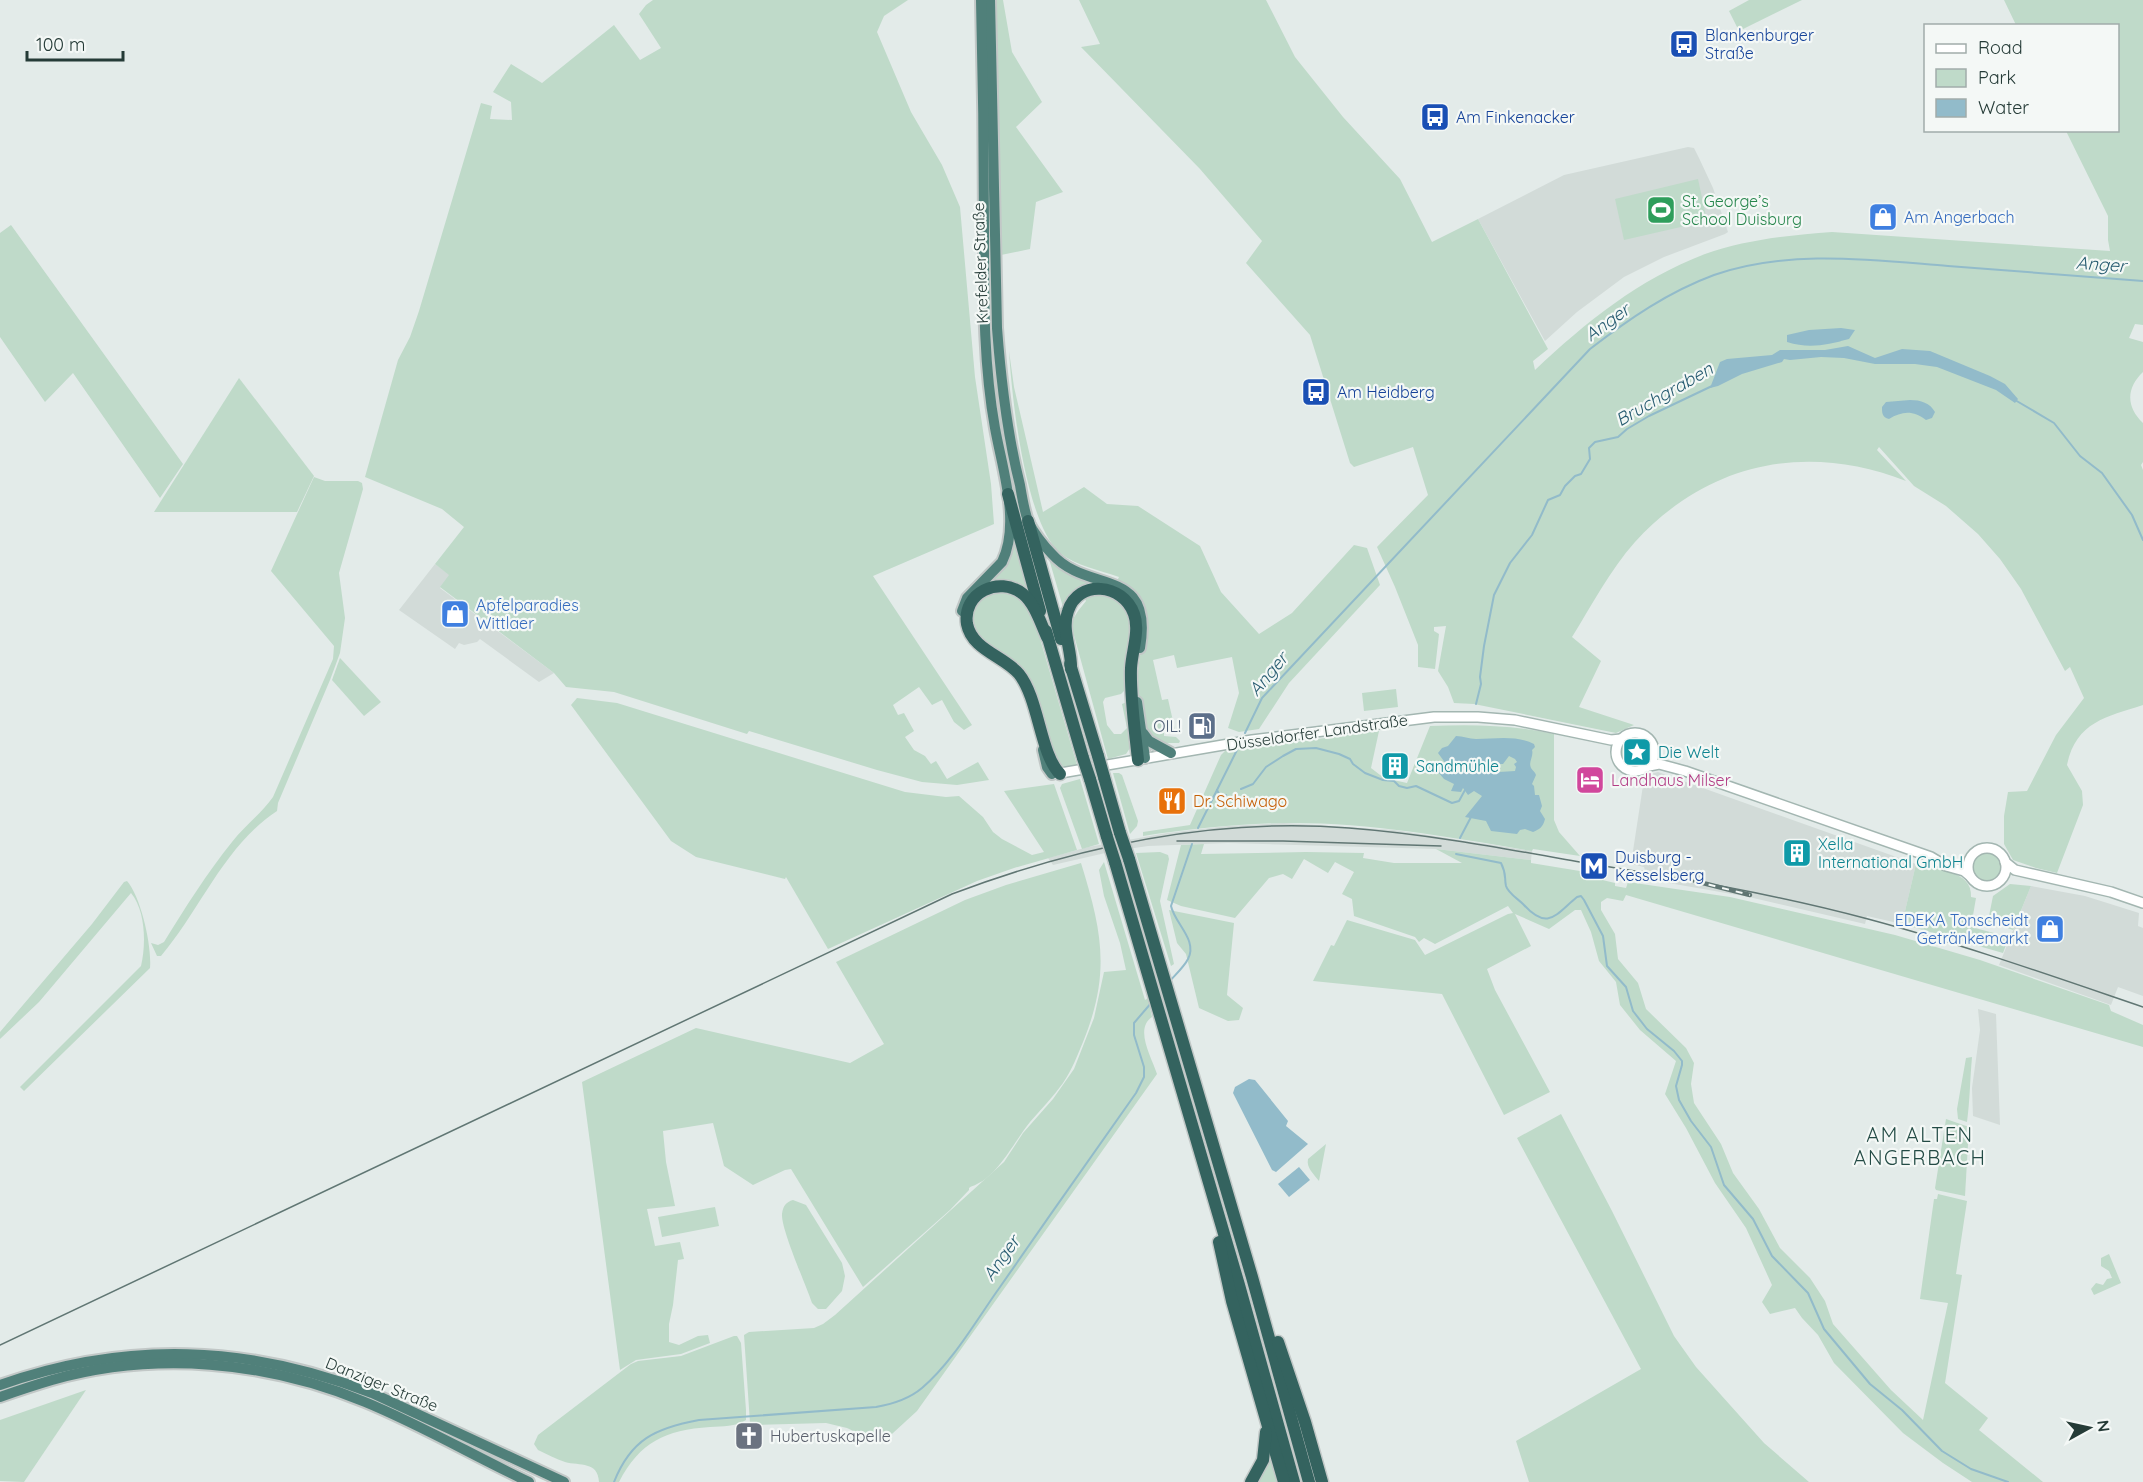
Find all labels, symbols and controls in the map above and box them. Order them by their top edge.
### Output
scale bar [27,24,123,62]
legend [1924,24,2119,132]
place label: Blankenburger Straße [1705,25,1814,63]
bus stop icon: Blankenburger Straße [1668,28,1700,60]
text: 100 m [36,33,85,56]
text: Road [1978,36,2023,59]
text: Park [1978,66,2016,89]
text: Water [1978,96,2029,119]
bus stop icon: Am Finkenacker [1419,101,1451,133]
place label: Am Finkenacker [1456,107,1575,127]
place label: St. George’s School Duisburg [1682,191,1802,229]
sports icon: St. George’s School Duisburg [1645,194,1677,226]
shop icon: Am Angerbach [1867,201,1899,233]
street label: Krefelder Straße [968,202,992,324]
place label: Am Angerbach [1904,207,2015,227]
water label: Anger [2075,251,2129,277]
water label: Anger [1580,297,1636,346]
water label: Bruchgraben [1611,357,1717,431]
bus stop icon: Am Heidberg [1300,376,1332,408]
place label: Am Heidberg [1337,382,1435,402]
place label: Apfelparadies Wittlaer [476,595,579,633]
shop icon: Apfelparadies Wittlaer [439,598,471,630]
water label: Anger [1243,646,1294,701]
street label: Düsseldorfer Landstraße [1225,709,1409,755]
fuel station icon: OIL! [1186,710,1218,742]
place label: OIL! [1153,716,1181,736]
place icon: Die Welt [1621,736,1653,768]
place label: Die Welt [1658,742,1720,762]
building icon: Sandmühle [1379,750,1411,782]
place label: Sandmühle [1416,756,1499,776]
hotel icon: Landhaus Milser [1574,764,1606,796]
place label: Landhaus Milser [1611,770,1731,790]
restaurant icon: Dr. Schiwago [1156,785,1188,817]
place label: Dr. Schiwago [1193,791,1287,811]
place label: Xella International GmbH [1818,834,1963,872]
building icon: Xella International GmbH [1781,837,1813,869]
place label: Duisburg - Kesselsberg [1615,847,1704,885]
metro station icon: Duisburg - Kesselsberg [1578,850,1610,882]
place label: EDEKA Tonscheidt Getränkemarkt [1895,910,2029,948]
shop icon: EDEKA Tonscheidt Getränkemarkt [2034,913,2066,945]
district label: AM ALTEN ANGERBACH [1854,1122,1986,1170]
water label: Anger [977,1229,1026,1285]
street label: Danziger Straße [323,1352,441,1416]
north arrow [2059,1398,2119,1458]
text: N [2093,1419,2115,1433]
church icon: Hubertuskapelle [733,1420,765,1452]
place label: Hubertuskapelle [770,1426,891,1446]

